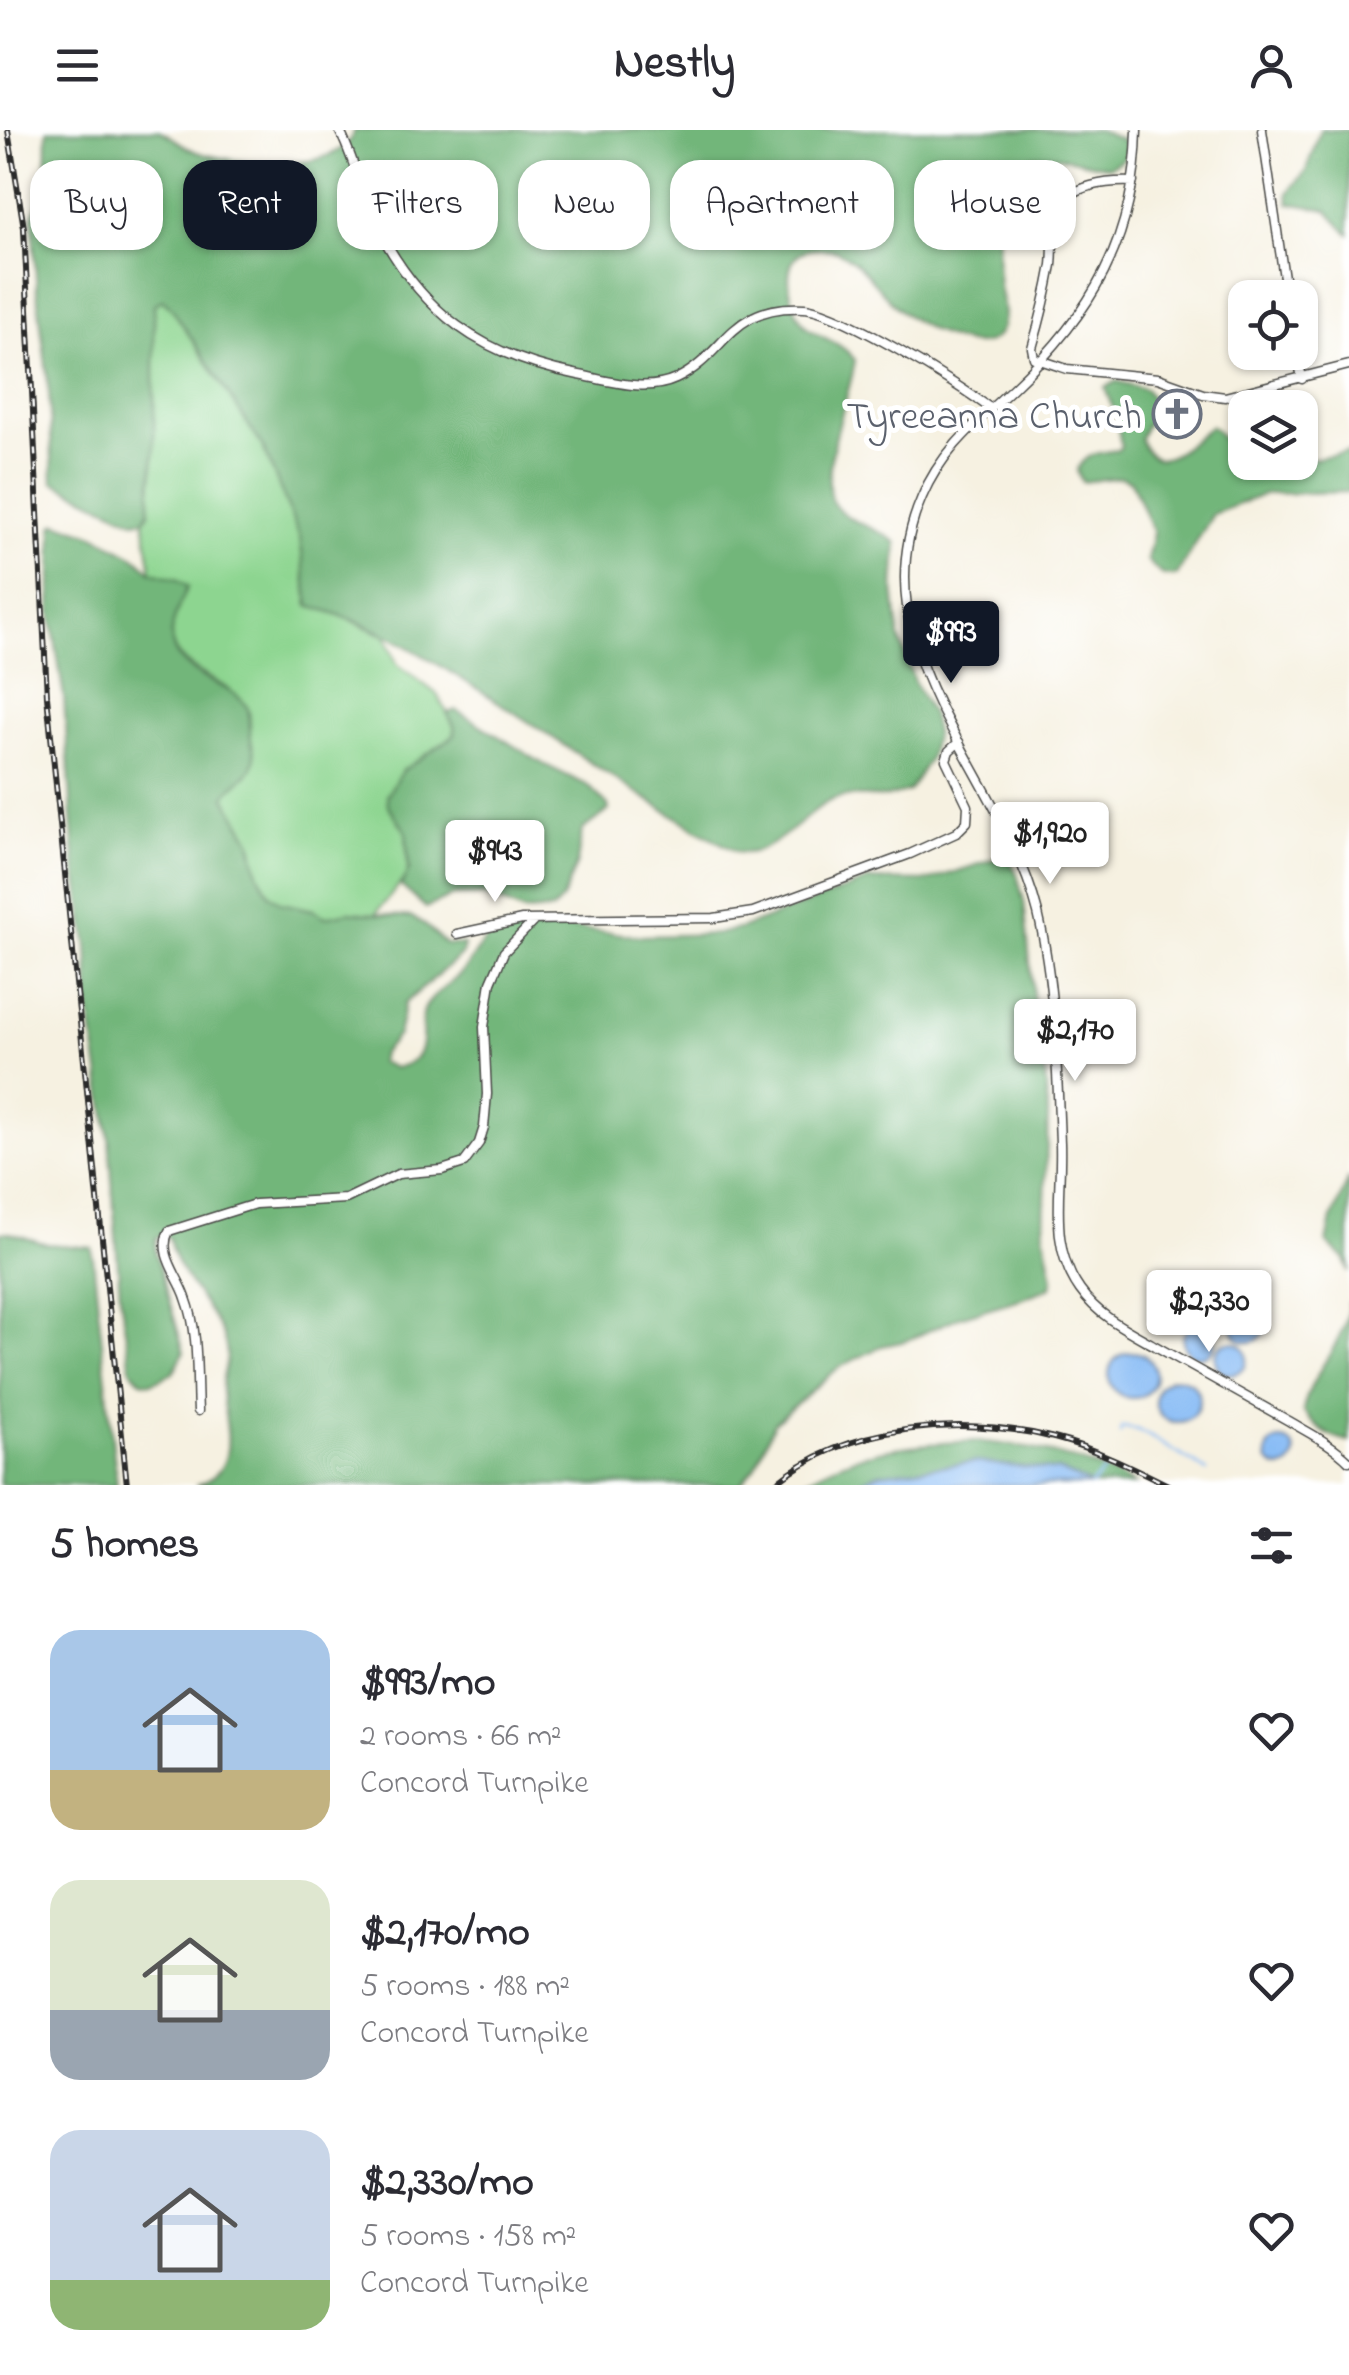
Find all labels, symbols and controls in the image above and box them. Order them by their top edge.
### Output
text: Nestly [614,32,735,98]
icon: menu [50,38,105,93]
icon: person [1244,38,1299,93]
chip: Buy [30,160,163,250]
chip: Rent [183,160,317,250]
chip: Filters [337,160,498,250]
chip: New [518,160,650,250]
chip: Apartment [670,160,894,250]
chip: House [914,160,1076,250]
map controls [1228,280,1318,480]
button: locate [1228,280,1318,370]
church icon: Tyreeanna Church [1151,388,1203,440]
place label: Tyreeanna Church [846,389,1142,448]
button: layers [1228,390,1318,480]
pin: $993 [892,601,1010,686]
text: $993 [925,610,977,657]
pin: $1,920 [969,802,1131,887]
text: $1,920 [1013,811,1087,858]
pin: $943 [436,820,554,905]
text: $943 [467,829,523,876]
pin: $2,170 [994,999,1156,1084]
text: $2,170 [1036,1008,1114,1055]
pin: $2,330 [1128,1270,1290,1355]
text: $2,330 [1168,1279,1250,1326]
text: 5 homes [50,1515,199,1576]
icon: filters [1244,1518,1299,1573]
text: $993/mo [360,1653,496,1714]
icon: home [130,1670,250,1790]
icon: heart [1244,1703,1299,1758]
text: 2 rooms · 66 m² [360,1714,562,1761]
text: Concord Turnpike [360,1761,589,1808]
text: $2,170/mo [360,1903,530,1964]
icon: home [130,1920,250,2040]
icon: heart [1244,1953,1299,2008]
text: 5 rooms · 188 m² [360,1964,570,2011]
text: Concord Turnpike [360,2011,589,2058]
text: $2,330/mo [360,2153,534,2214]
icon: home [130,2170,250,2290]
icon: heart [1244,2203,1299,2258]
text: 5 rooms · 158 m² [360,2214,576,2261]
text: Concord Turnpike [360,2261,589,2308]

